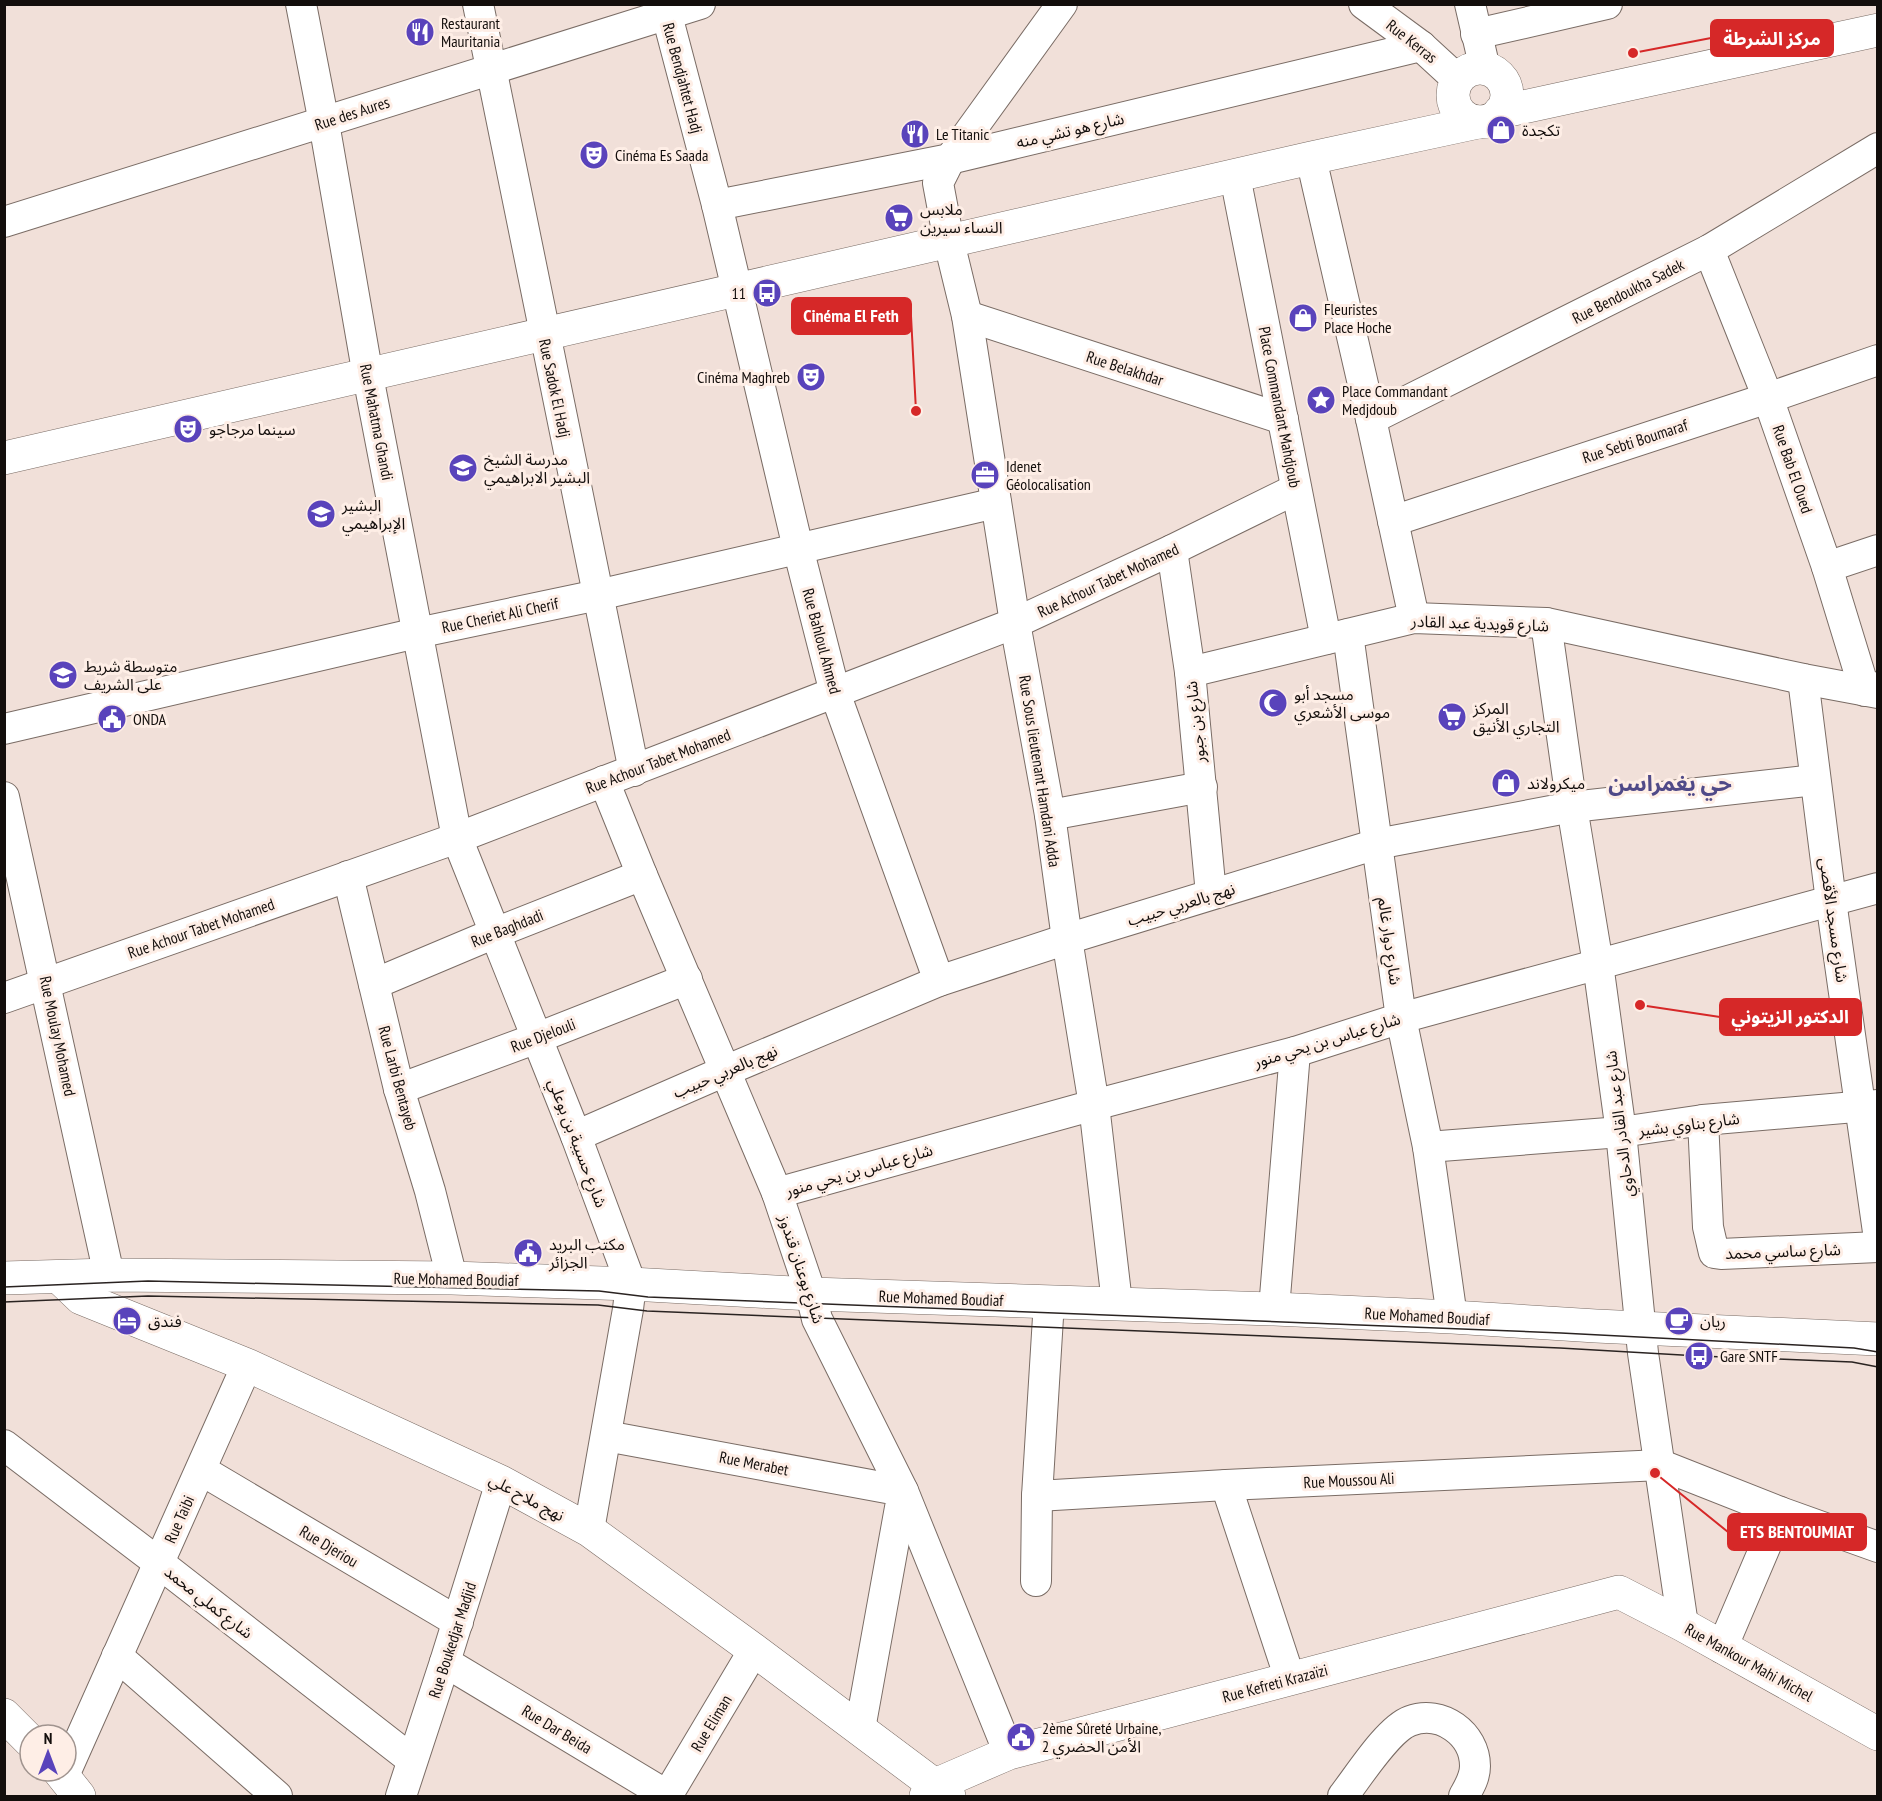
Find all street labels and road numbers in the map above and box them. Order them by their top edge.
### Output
street label: Rue Kerras [1383,15,1441,67]
street label: Rue Bendjahtet Hadj [659,21,707,135]
street label: Rue des Aures [312,92,392,134]
street label: شارع هو تشي منه [1014,108,1126,155]
street label: Rue Bendoukha Sadek [1569,254,1688,328]
street label: Place Commandant Mahdjoub [1255,325,1305,489]
street label: Rue Sadok El Hadj [535,337,575,439]
street label: Rue Belakhdar [1084,346,1167,390]
street label: Rue Mahatma Ghandi [356,362,398,482]
street label: Rue Sebti Boumaraf [1580,414,1691,467]
street label: Rue Bab El Oued [1769,422,1817,516]
street label: Rue Achour Tabet Mohamed [1034,538,1182,622]
street label: Rue Bahloul Ahmed [798,586,846,696]
street label: Rue Cheriet Ali Cherif [440,593,561,637]
street label: شارع قويدية عبد القادر [1410,611,1549,638]
street label: Rue Sous lieutenant Hamdani Adda [1015,674,1065,868]
street label: شارع بن جبور [1181,680,1212,765]
street label: Rue Achour Tabet Mohamed [583,724,733,798]
street label: شارع مسجد الأقصى [1812,856,1853,984]
street label: نهج بالعربي حبيب [1125,878,1238,933]
street label: Rue Achour Tabet Mohamed [125,894,277,962]
street label: شارع دوار غالم [1371,896,1406,987]
street label: Rue Baghdadi [468,904,546,952]
street label: Rue Moulay Mohamed [36,974,81,1098]
street label: شارع عباس بن يحي منور [1250,1008,1404,1075]
street label: Rue Djelouli [508,1014,578,1056]
street label: Rue Larbi Bentayeb [374,1024,422,1132]
street label: نهج بالعربي حبيب [670,1040,781,1105]
street label: شارع عبد القادر الدحاوي [1600,1049,1641,1198]
street label: شارع حسيبة بن بوعلي [541,1076,612,1211]
street label: شارع بناوي بشير [1636,1108,1741,1143]
street label: شارع عباس بن يحي منور [782,1139,936,1204]
street label: شارع بوعنان قندوز [772,1211,829,1327]
street label: شارع ساسي محمد [1725,1239,1841,1266]
street label: Rue Mohamed Boudiaf [393,1268,519,1290]
street label: Rue Mohamed Boudiaf [878,1286,1005,1310]
street label: Rue Mohamed Boudiaf [1364,1303,1491,1329]
street label: Rue Merabet [718,1446,791,1480]
street label: Rue Moussou Ali [1303,1468,1395,1492]
street label: نهج ملاح علي [485,1469,568,1528]
street label: Rue Taibi [160,1492,198,1546]
street label: Rue Djeriou [296,1521,362,1571]
street label: شارع كملي محمد [159,1561,257,1645]
street label: Rue Boukedjar Madjid [424,1580,480,1700]
street label: Rue Mankour Mahi Michel [1682,1619,1817,1706]
street label: Rue Kefreti Krazaïzi [1220,1659,1330,1707]
street label: Rue Eliman [686,1691,736,1755]
street label: Rue Dar Beida [518,1700,596,1758]

